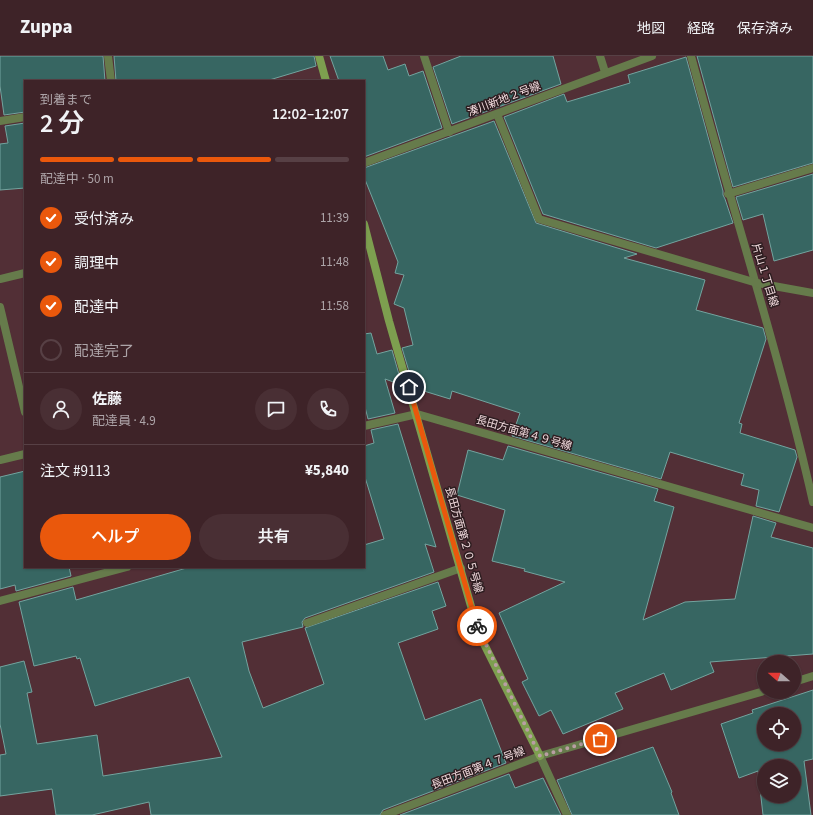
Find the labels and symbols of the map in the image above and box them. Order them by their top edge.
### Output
street label: 湊川新地２号線 [465,78,543,120]
street label: 片山１丁目線 [748,241,782,309]
pin [392,370,426,404]
street label: 長田方面第４９号線 [474,412,574,454]
street label: 長田方面第２０５号線 [442,485,486,595]
courier [457,606,497,646]
north arrow [757,655,801,699]
pin [583,722,617,756]
street label: 長田方面第４７号線 [429,743,527,793]

